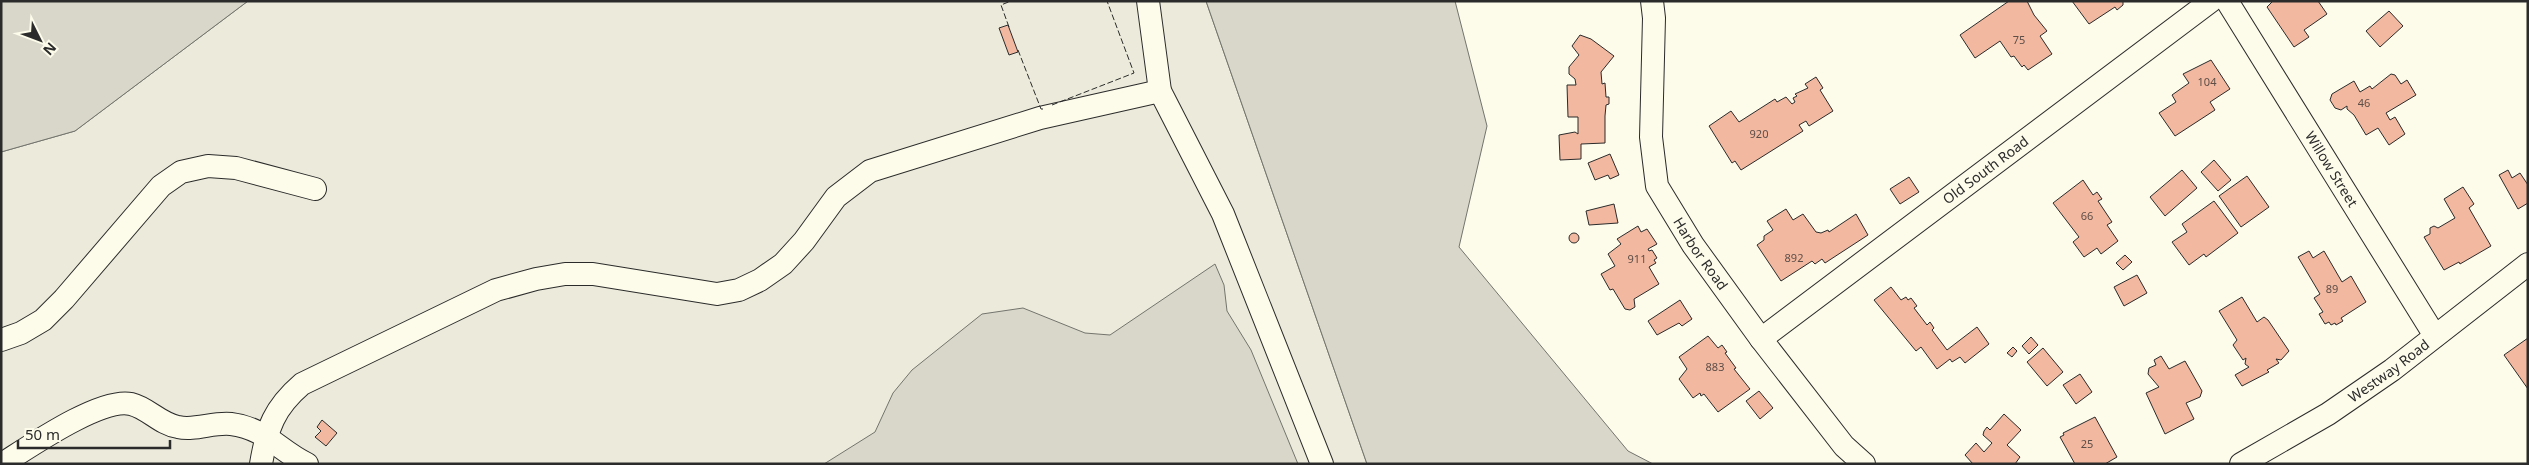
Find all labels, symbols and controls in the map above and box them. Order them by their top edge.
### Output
north arrow [15,15,65,65]
house number: 75 [2013,32,2025,47]
text: N [39,38,61,60]
house number: 104 [2198,74,2217,89]
house number: 46 [2358,95,2370,110]
house number: 920 [1750,126,1768,141]
street label: Willow Street [2301,127,2363,210]
street label: Old South Road [1939,131,2032,208]
house number: 66 [2081,208,2093,223]
street label: Harbor Road [1669,214,1732,294]
house number: 892 [1785,250,1803,265]
house number: 911 [1628,251,1646,266]
house number: 89 [2326,281,2338,296]
street label: Westway Road [2344,335,2433,406]
house number: 883 [1706,359,1724,374]
scale bar [18,418,170,450]
text: 50 m [25,424,60,444]
house number: 25 [2081,436,2093,451]

